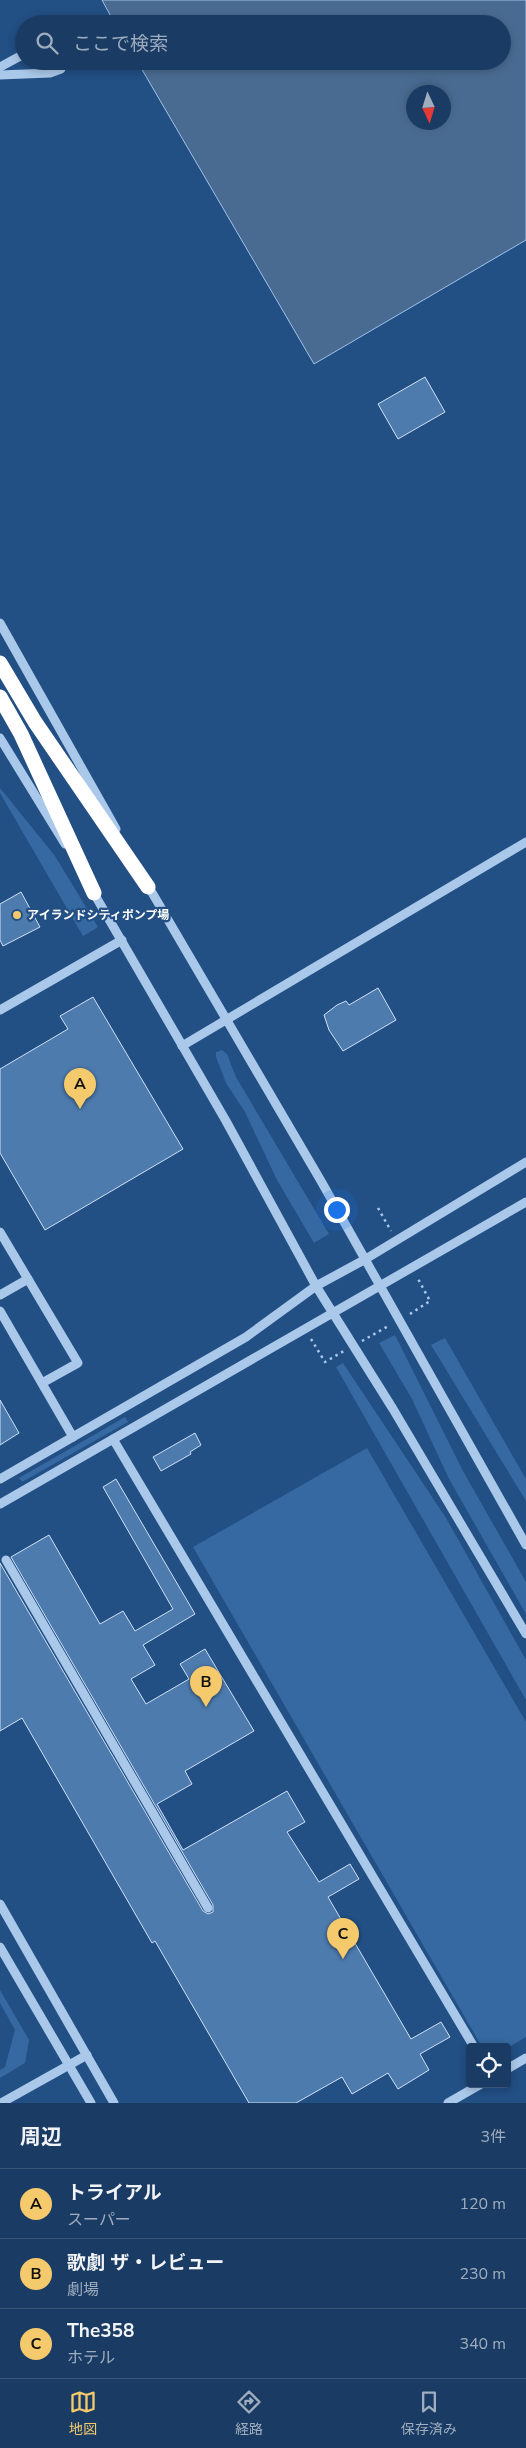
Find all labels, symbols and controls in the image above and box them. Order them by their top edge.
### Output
search box [15,15,511,70]
icon: search [33,29,61,57]
text: ここで検索 [73,31,168,57]
north arrow [406,85,451,130]
place label: アイランドシティポンプ場 [27,907,169,923]
marker: アイランドシティポンプ場 [11,909,23,921]
pin: A [64,1068,96,1109]
your location [324,1197,350,1223]
pin: B [190,1666,222,1707]
pin: C [327,1918,359,1959]
map controls [466,2043,511,2088]
button: locate [466,2043,511,2088]
text: 周辺 [20,2123,62,2151]
text: 3件 [480,2126,506,2148]
text: トライアル [67,2180,162,2206]
text: A [30,2193,42,2215]
text: 120 m [459,2193,506,2215]
text: スーパー [67,2209,131,2231]
text: 歌劇 ザ・レビュー [67,2250,224,2276]
text: B [30,2263,42,2285]
text: 230 m [459,2263,506,2285]
text: 劇場 [67,2279,99,2301]
text: The358 [67,2318,134,2344]
text: C [31,2333,41,2355]
text: 340 m [459,2333,506,2355]
text: ホテル [67,2347,115,2369]
tab: 地図 [69,2388,97,2439]
tab: 経路 [235,2388,263,2439]
tab: 保存済み [401,2388,457,2439]

